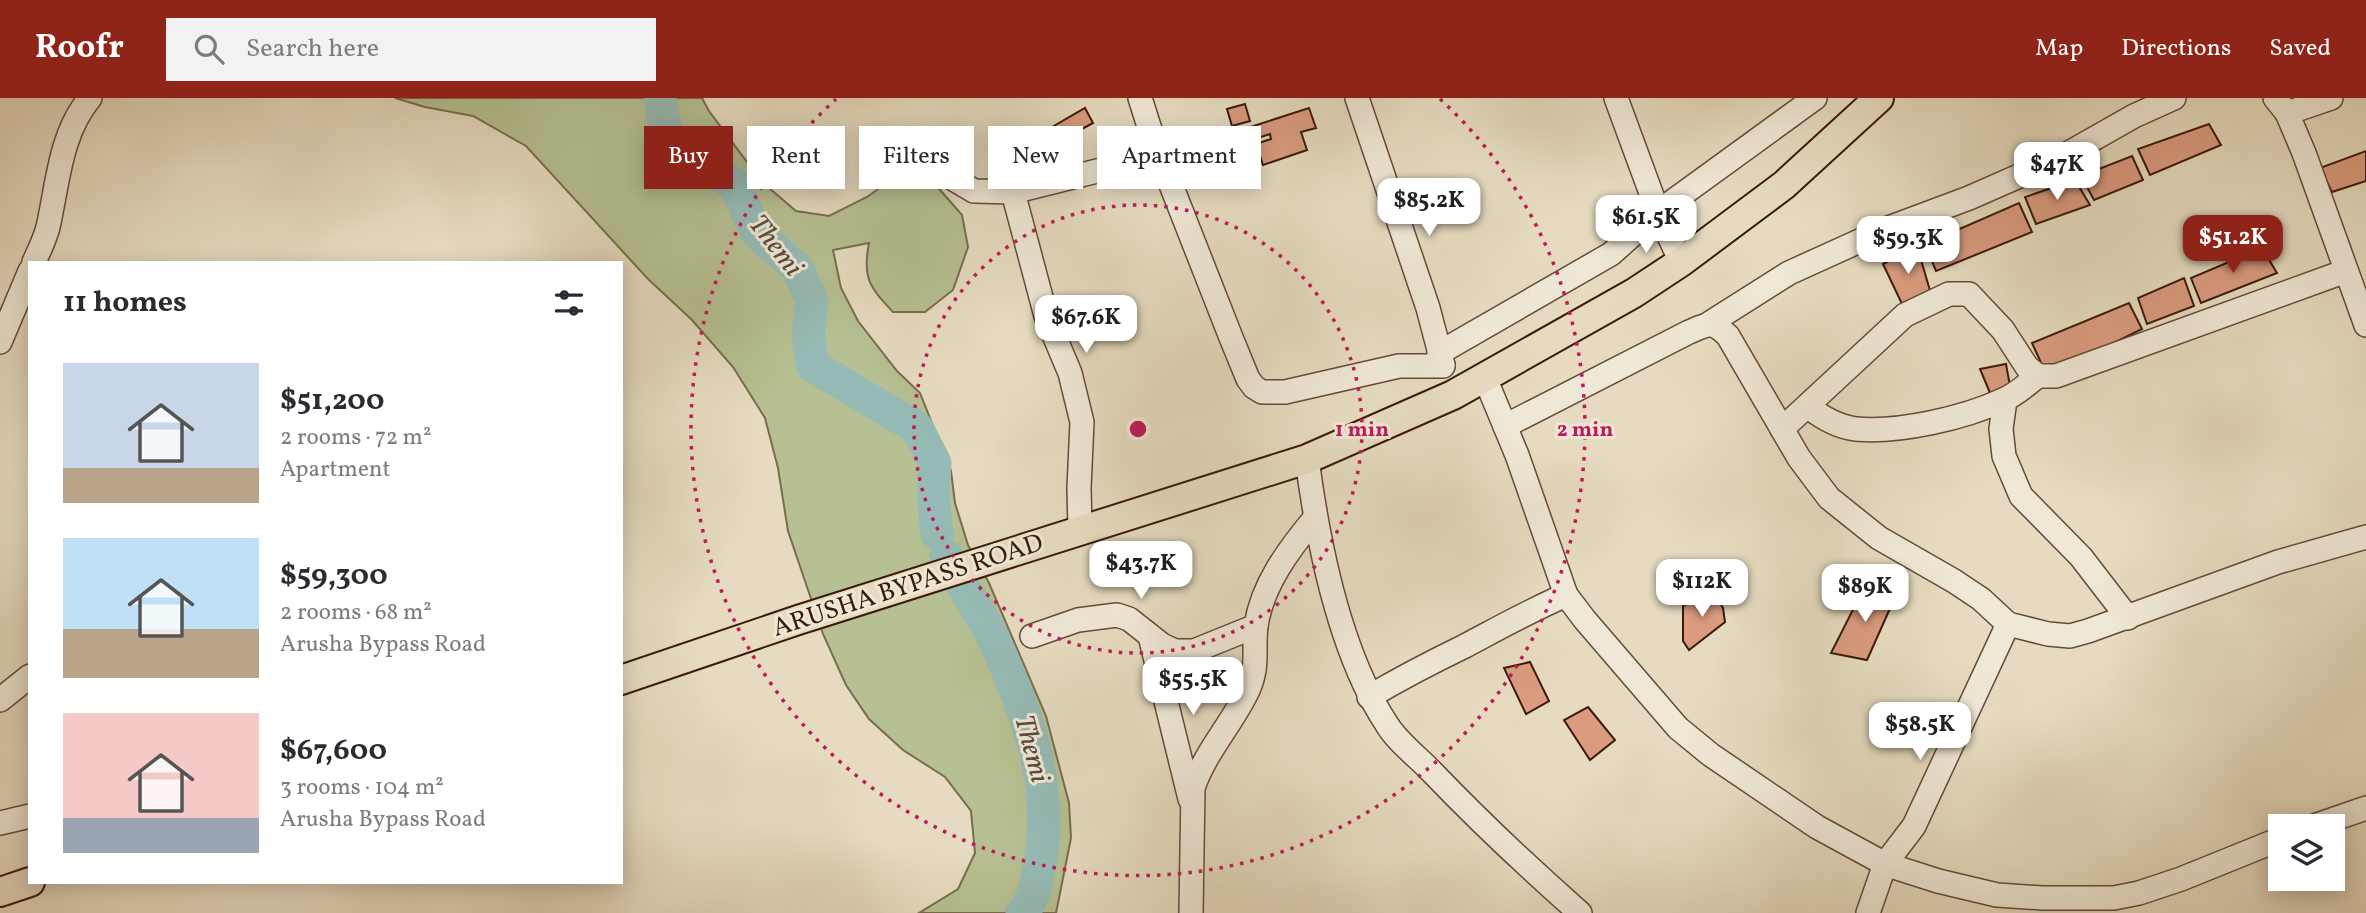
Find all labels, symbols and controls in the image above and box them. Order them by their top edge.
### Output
search box [166,18,656,81]
text: Roofr [35,26,124,72]
icon: search [190,30,228,68]
text: Search here [246,31,379,67]
text: Map [2035,32,2083,66]
text: Directions [2121,32,2231,66]
text: Saved [2269,32,2331,66]
chip: Buy [644,126,733,189]
chip: Rent [747,126,845,189]
chip: Filters [859,126,974,189]
chip: New [988,126,1083,189]
chip: Apartment [1097,126,1261,189]
pin: $47K [2016,142,2098,202]
text: $47K [2030,149,2084,181]
pin: $85.2K [1372,178,1486,238]
text: $85.2K [1393,185,1465,217]
pin: $61.5K [1589,195,1703,255]
text: $61.5K [1612,202,1680,234]
water label: Themi [739,207,812,286]
pin: $59.3K [1851,216,1965,276]
pin: $51.2K [2176,216,2290,275]
text: $51.2K [2199,222,2267,254]
text: $59.3K [1873,223,1943,255]
text: 11 homes [63,282,187,324]
icon: filters [550,284,588,322]
pin: $67.6K [1029,296,1143,355]
text: $67.6K [1051,302,1121,334]
text: $51,200 [280,380,385,422]
icon: home [119,391,203,475]
text: 1 min [1335,416,1389,445]
text: 2 min [1557,416,1613,445]
centre of rings [1126,417,1150,441]
text: 2 rooms · 72 m² [280,422,431,454]
text: Apartment [280,454,391,486]
street label: ARUSHA BYPASS ROAD [768,525,1048,647]
pin: $43.7K [1084,542,1198,601]
text: $43.7K [1105,548,1177,580]
text: $59,300 [280,555,388,597]
pin: $112K [1653,560,1751,619]
pin: $89K [1824,564,1906,624]
icon: home [119,566,203,650]
text: $112K [1672,566,1732,598]
text: $89K [1838,571,1892,603]
text: 2 rooms · 68 m² [280,597,432,629]
text: Arusha Bypass Road [280,629,486,661]
pin: $55.5K [1136,658,1250,717]
text: $55.5K [1159,664,1228,696]
pin: $58.5K [1863,702,1977,762]
text: $58.5K [1885,709,1955,741]
water label: Themi [1003,711,1059,788]
text: $67,600 [280,730,387,772]
icon: home [119,741,203,825]
text: 3 rooms · 104 m² [280,772,444,804]
text: Arusha Bypass Road [280,804,486,836]
map controls [2268,814,2345,891]
button: layers [2268,814,2345,891]

